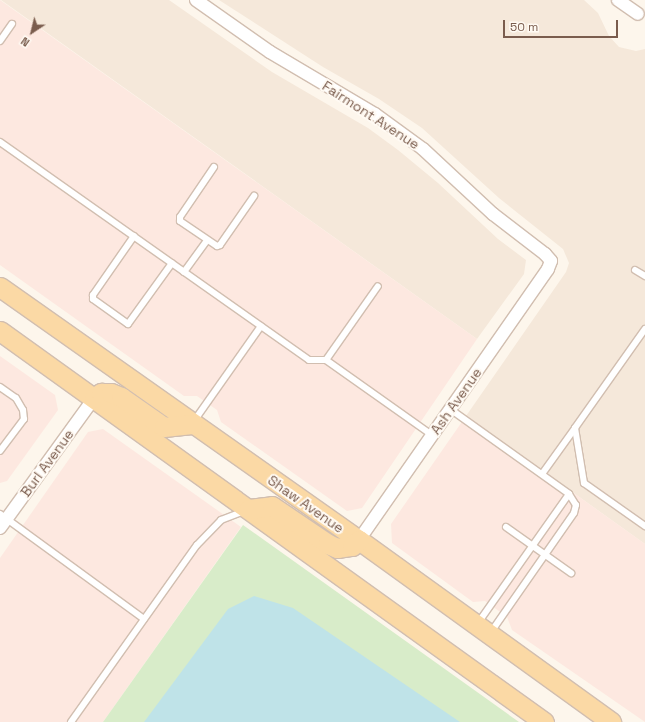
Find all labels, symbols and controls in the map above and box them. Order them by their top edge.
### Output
north arrow [12,12,52,52]
scale bar [505,12,620,38]
text: 50 m [510,19,538,35]
text: N [18,34,32,50]
street label: Fairmont Avenue [319,77,423,153]
street label: Ash Avenue [427,364,485,438]
street label: Burl Avenue [17,426,77,500]
street label: Shaw Avenue [265,471,347,537]

